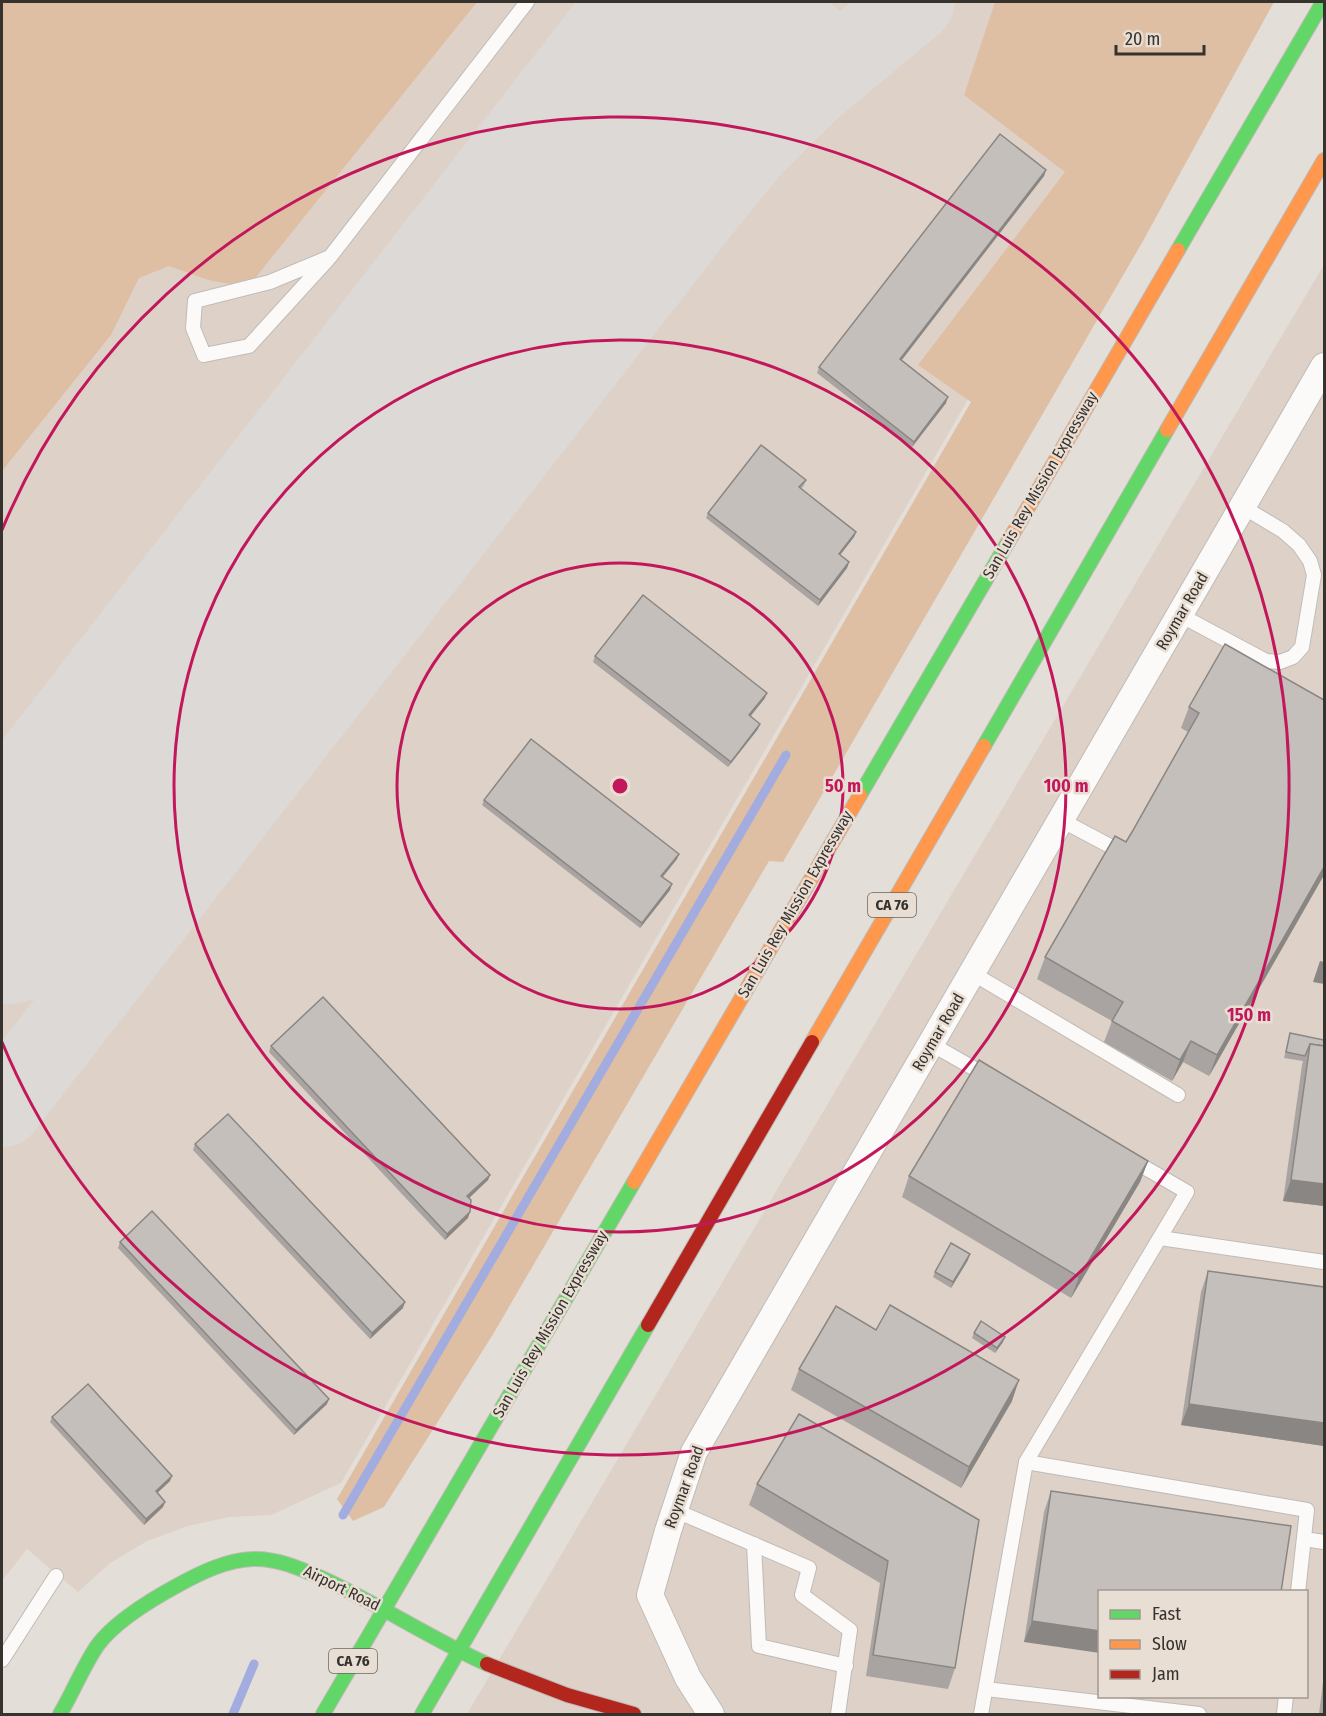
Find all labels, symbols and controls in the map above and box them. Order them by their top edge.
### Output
scale bar [1116,18,1204,56]
text: 20 m [1125,28,1160,50]
street label: San Luis Rey Mission Expressway [979,387,1102,582]
street label: Roymar Road [1152,569,1212,653]
text: 50 m [825,775,861,797]
text: 100 m [1044,775,1088,797]
centre of rings [610,776,630,796]
street label: San Luis Rey Mission Expressway [734,806,857,1001]
road number: CA 76 [868,893,916,917]
street label: Roymar Road [908,990,968,1074]
text: 150 m [1227,1004,1271,1026]
street label: San Luis Rey Mission Expressway [489,1226,612,1421]
street label: Roymar Road [660,1443,708,1531]
street label: Airport Road [301,1561,383,1615]
legend [1098,1590,1308,1698]
text: Fast [1152,1603,1181,1625]
text: Slow [1152,1633,1187,1655]
road number: CA 76 [329,1649,377,1673]
text: Jam [1152,1663,1180,1685]

